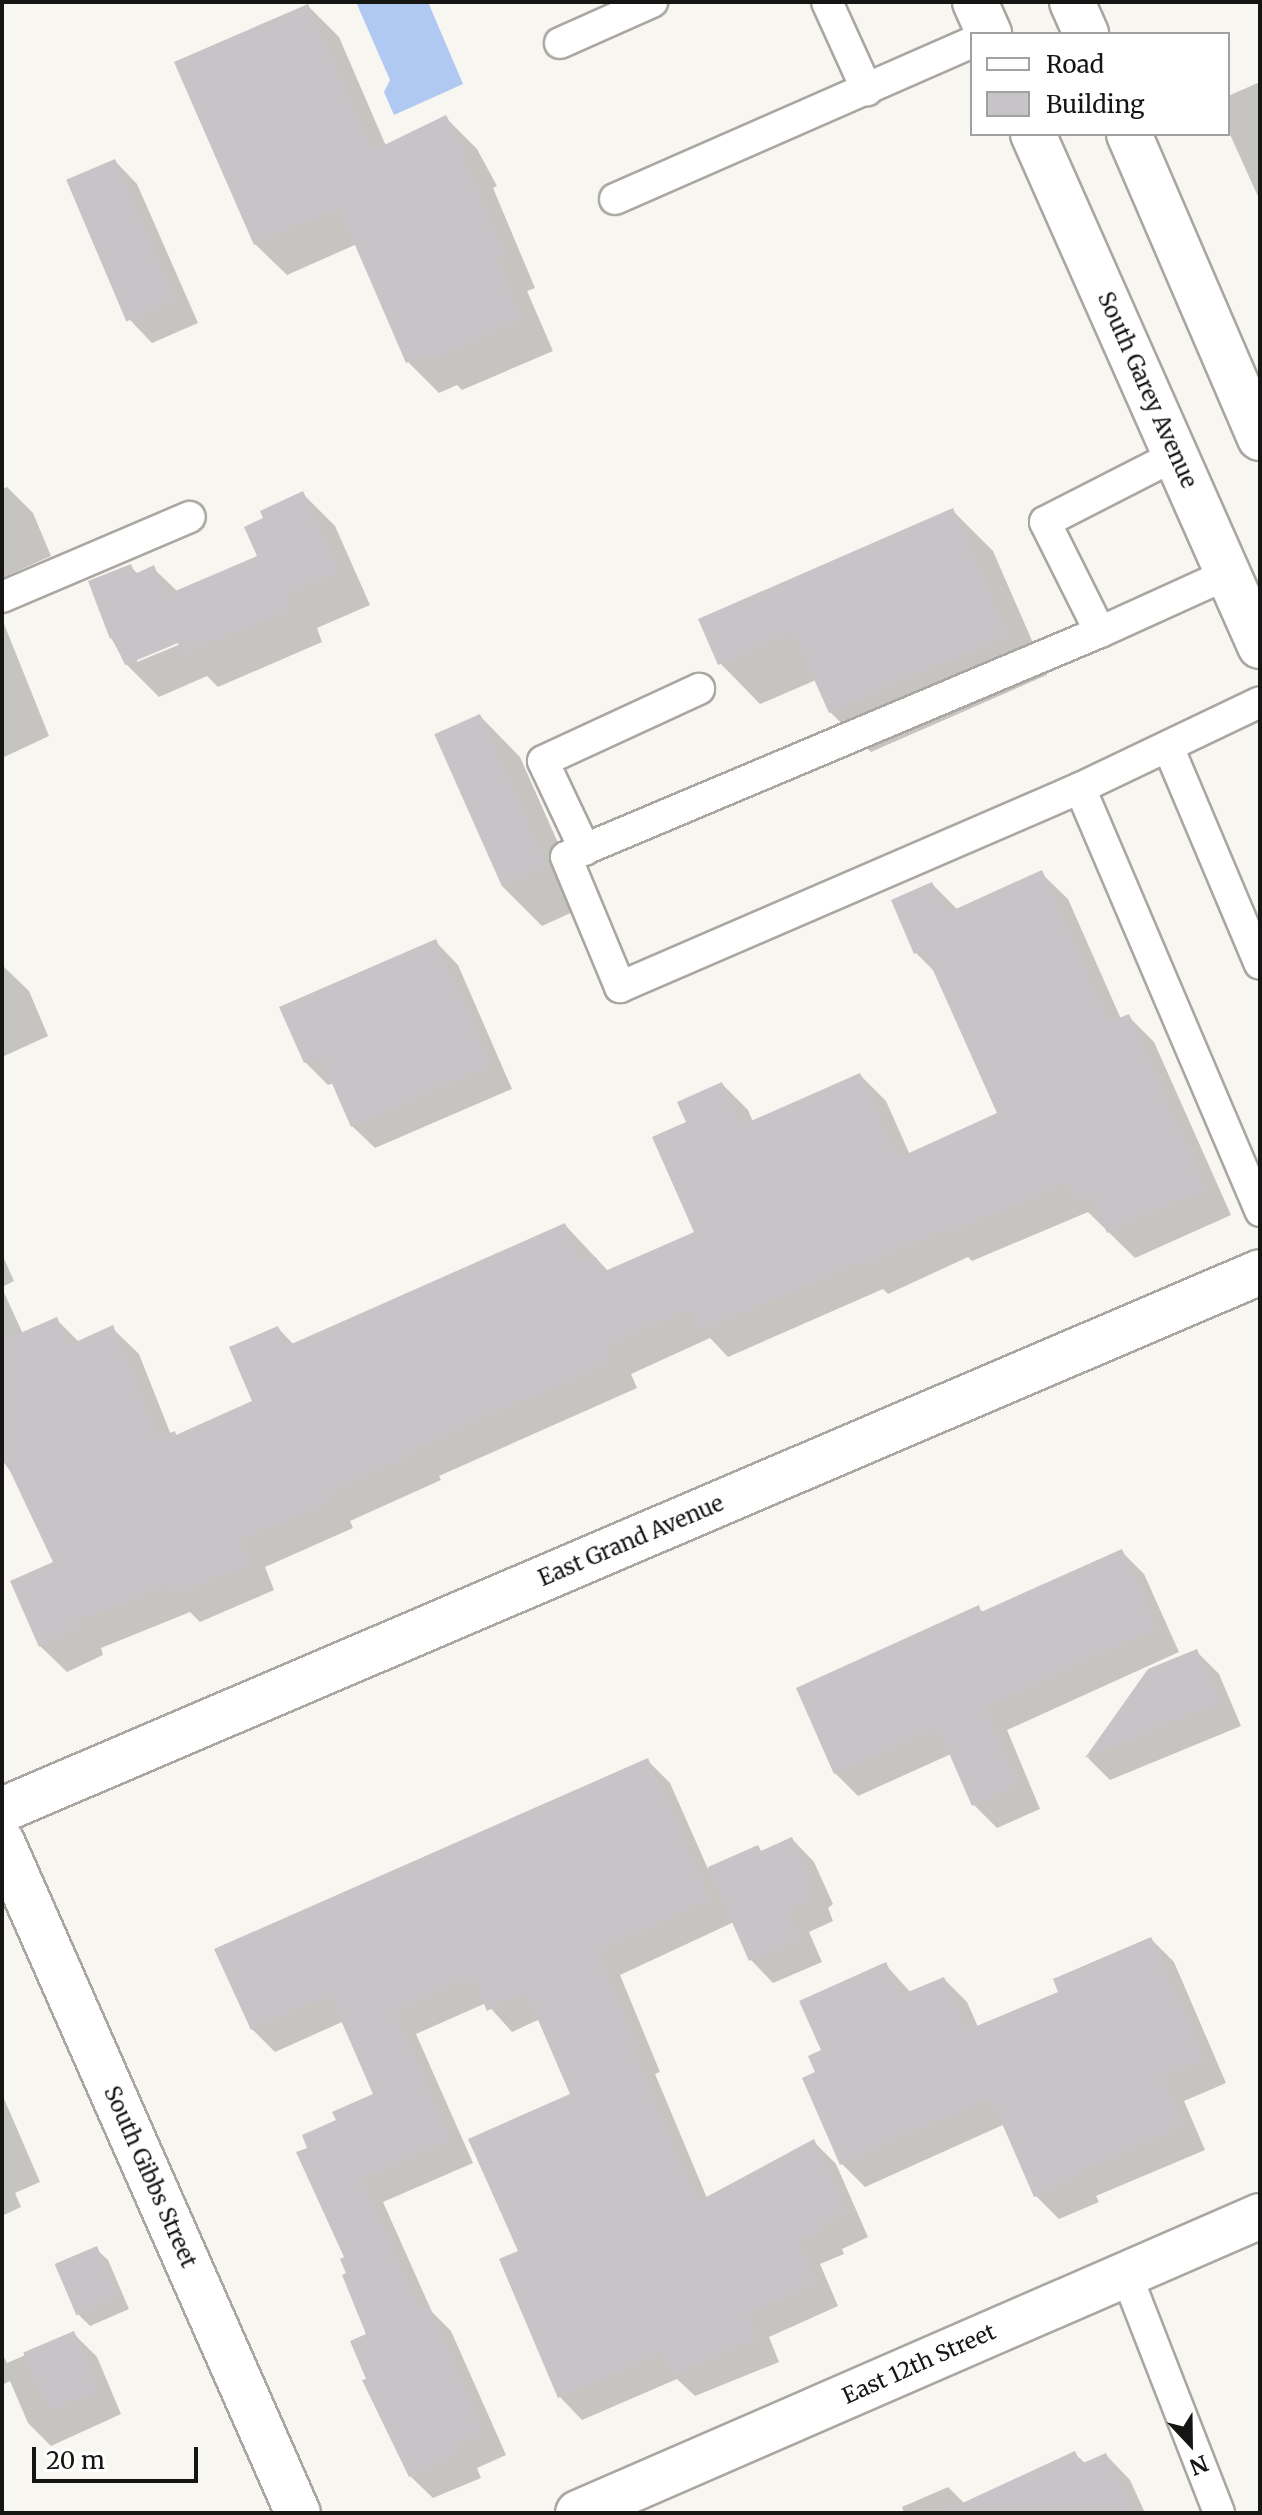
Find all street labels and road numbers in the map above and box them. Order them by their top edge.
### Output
street label: South Garey Avenue [1092,288,1202,492]
street label: East Grand Avenue [535,1490,727,1592]
street label: South Gibbs Street [98,2082,202,2272]
street label: East 12th Street [838,2318,1000,2410]

